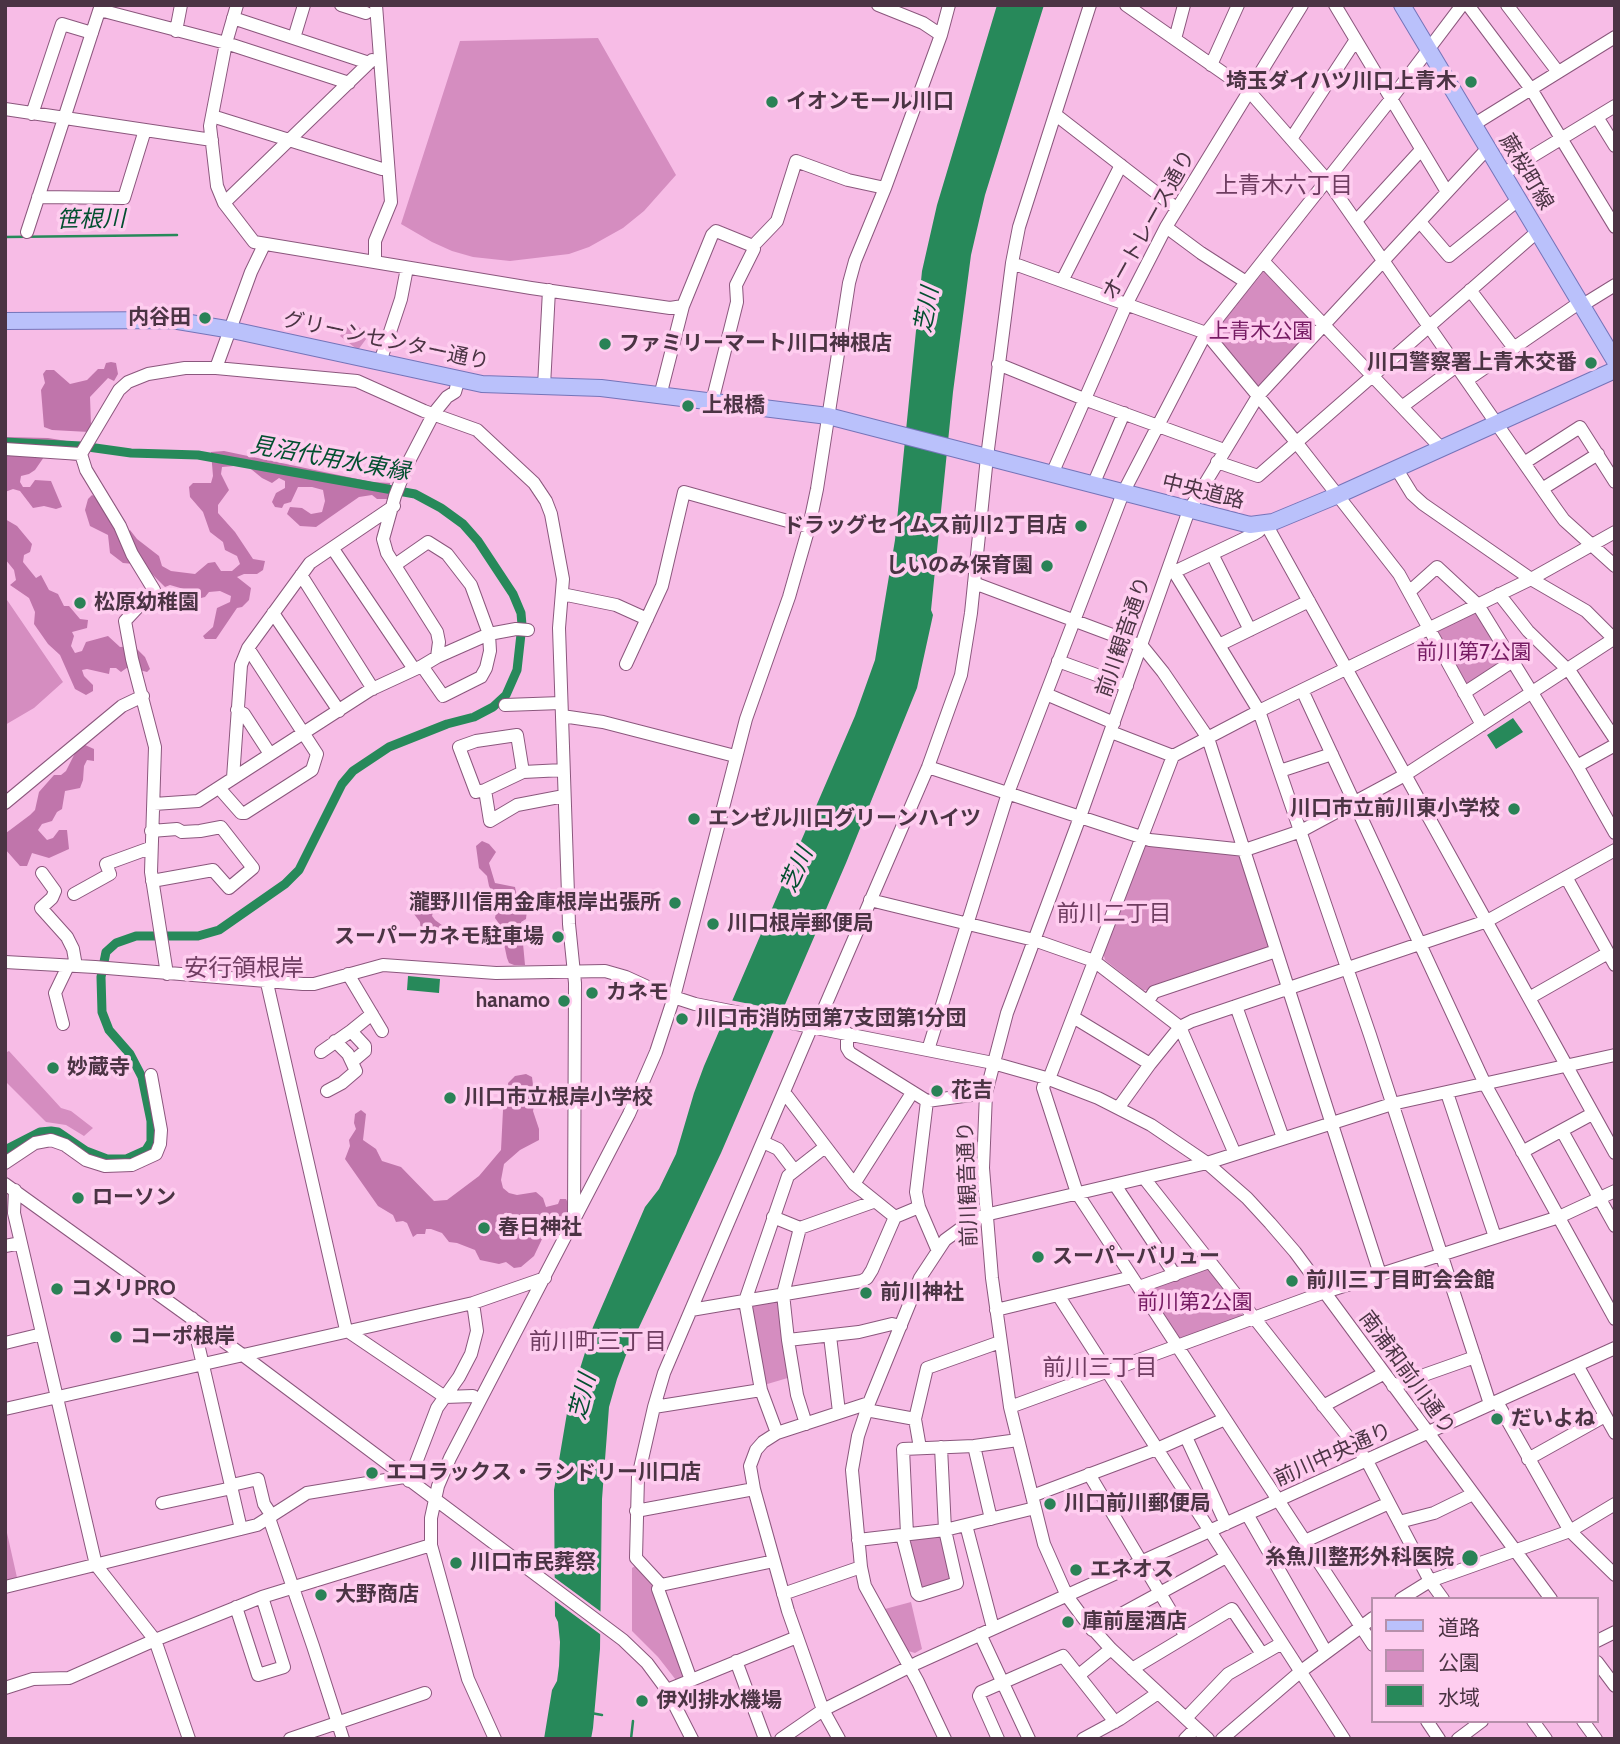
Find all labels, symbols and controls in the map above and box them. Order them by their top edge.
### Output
place label: 埼玉ダイハツ川口上青木 [1226,69,1457,95]
marker: 埼玉ダイハツ川口上青木 [1463,74,1479,90]
place label: イオンモール川口 [786,89,954,115]
marker: イオンモール川口 [764,94,780,110]
street label: 蕨桜町線 [1494,130,1558,214]
street label: オートレース通り [1097,145,1201,305]
district label: 上青木六丁目 [1215,172,1353,200]
water label: 笹根川 [56,206,126,234]
water label: 芝川 [909,285,945,335]
place label: 内谷田 [128,305,191,331]
street label: グリーンセンター通り [281,307,491,375]
marker: 内谷田 [197,310,213,326]
park label: 上青木公園 [1209,319,1313,345]
place label: ファミリーマート川口神根店 [619,331,892,357]
marker: ファミリーマート川口神根店 [597,336,613,352]
place label: 川口警察署上青木交番 [1367,350,1577,376]
marker: 川口警察署上青木交番 [1583,355,1599,371]
place label: 上根橋 [702,393,765,419]
marker: 上根橋 [680,398,696,414]
water label: 見沼代用水東縁 [248,431,412,487]
street label: 中央道路 [1159,470,1247,514]
place label: ドラッグセイムス前川2丁目店 [783,513,1067,539]
marker: ドラッグセイムス前川2丁目店 [1073,518,1089,534]
place label: しいのみ保育園 [886,553,1033,579]
marker: しいのみ保育園 [1039,558,1055,574]
street label: 前川観音通り [1092,573,1156,701]
place label: 松原幼稚園 [94,590,199,616]
marker: 松原幼稚園 [72,595,88,611]
park label: 前川第7公園 [1416,640,1532,666]
place label: 川口市立前川東小学校 [1290,796,1500,822]
marker: 川口市立前川東小学校 [1506,801,1522,817]
place label: エンゼル川口グリーンハイツ [708,806,981,832]
marker: エンゼル川口グリーンハイツ [686,811,702,827]
water label: 芝川 [775,843,819,897]
place label: 瀧野川信用金庫根岸出張所 [409,890,661,916]
marker: 瀧野川信用金庫根岸出張所 [667,895,683,911]
district label: 前川二丁目 [1057,900,1171,928]
place label: 川口根岸郵便局 [727,911,874,937]
marker: 川口根岸郵便局 [705,916,721,932]
place label: スーパーカネモ駐車場 [334,924,544,950]
marker: スーパーカネモ駐車場 [550,929,566,945]
district label: 安行領根岸 [184,955,304,983]
place label: カネモ [606,980,669,1006]
marker: カネモ [584,985,600,1001]
place label: hanamo [476,988,550,1014]
marker: hanamo [556,993,572,1009]
place label: 川口市消防団第7支団第1分団 [696,1006,966,1032]
marker: 川口市消防団第7支団第1分団 [674,1011,690,1027]
place label: 妙蔵寺 [67,1055,130,1081]
marker: 妙蔵寺 [45,1060,61,1076]
place label: 花吉 [951,1078,993,1104]
marker: 花吉 [929,1083,945,1099]
place label: 川口市立根岸小学校 [464,1085,653,1111]
marker: 川口市立根岸小学校 [442,1090,458,1106]
street label: 前川観音通り [953,1121,983,1247]
place label: ローソン [92,1185,176,1211]
marker: ローソン [70,1190,86,1206]
place label: 春日神社 [498,1215,582,1241]
marker: 春日神社 [476,1220,492,1236]
place label: スーパーバリュー [1052,1244,1220,1270]
marker: スーパーバリュー [1030,1249,1046,1265]
place label: 前川三丁目町会会館 [1306,1268,1495,1294]
marker: 前川三丁目町会会館 [1284,1273,1300,1289]
place label: コメリPRO [71,1276,176,1302]
place label: 前川神社 [880,1280,964,1306]
marker: コメリPRO [49,1281,65,1297]
marker: 前川神社 [858,1285,874,1301]
park label: 前川第2公園 [1137,1290,1253,1316]
street label: 南浦和前川通り [1354,1306,1460,1440]
place label: コーポ根岸 [130,1324,235,1350]
district label: 前川町三丁目 [529,1328,667,1356]
marker: コーポ根岸 [108,1329,124,1345]
district label: 前川三丁目 [1043,1354,1157,1382]
water label: 芝川 [564,1371,602,1423]
place label: だいよね [1511,1406,1595,1432]
marker: だいよね [1489,1411,1505,1427]
street label: 前川中央通り [1270,1418,1396,1492]
place label: エコラックス・ランドリー川口店 [386,1460,701,1486]
marker: エコラックス・ランドリー川口店 [364,1465,380,1481]
place label: 川口前川郵便局 [1064,1491,1211,1517]
marker: 川口前川郵便局 [1042,1496,1058,1512]
place label: 糸魚川整形外科医院 [1265,1545,1454,1571]
marker: 糸魚川整形外科医院 [1460,1548,1480,1568]
place label: 川口市民葬祭 [470,1550,596,1576]
marker: 川口市民葬祭 [448,1555,464,1571]
place label: エネオス [1090,1557,1174,1583]
marker: エネオス [1068,1562,1084,1578]
place label: 大野商店 [335,1582,419,1608]
marker: 大野商店 [313,1587,329,1603]
legend [1372,1597,1599,1723]
place label: 庫前屋酒店 [1082,1609,1187,1635]
marker: 庫前屋酒店 [1060,1614,1076,1630]
text: 道路 [1438,1615,1480,1640]
text: 公園 [1438,1650,1480,1675]
text: 水域 [1438,1685,1480,1710]
place label: 伊刈排水機場 [656,1688,782,1714]
marker: 伊刈排水機場 [634,1693,650,1709]

